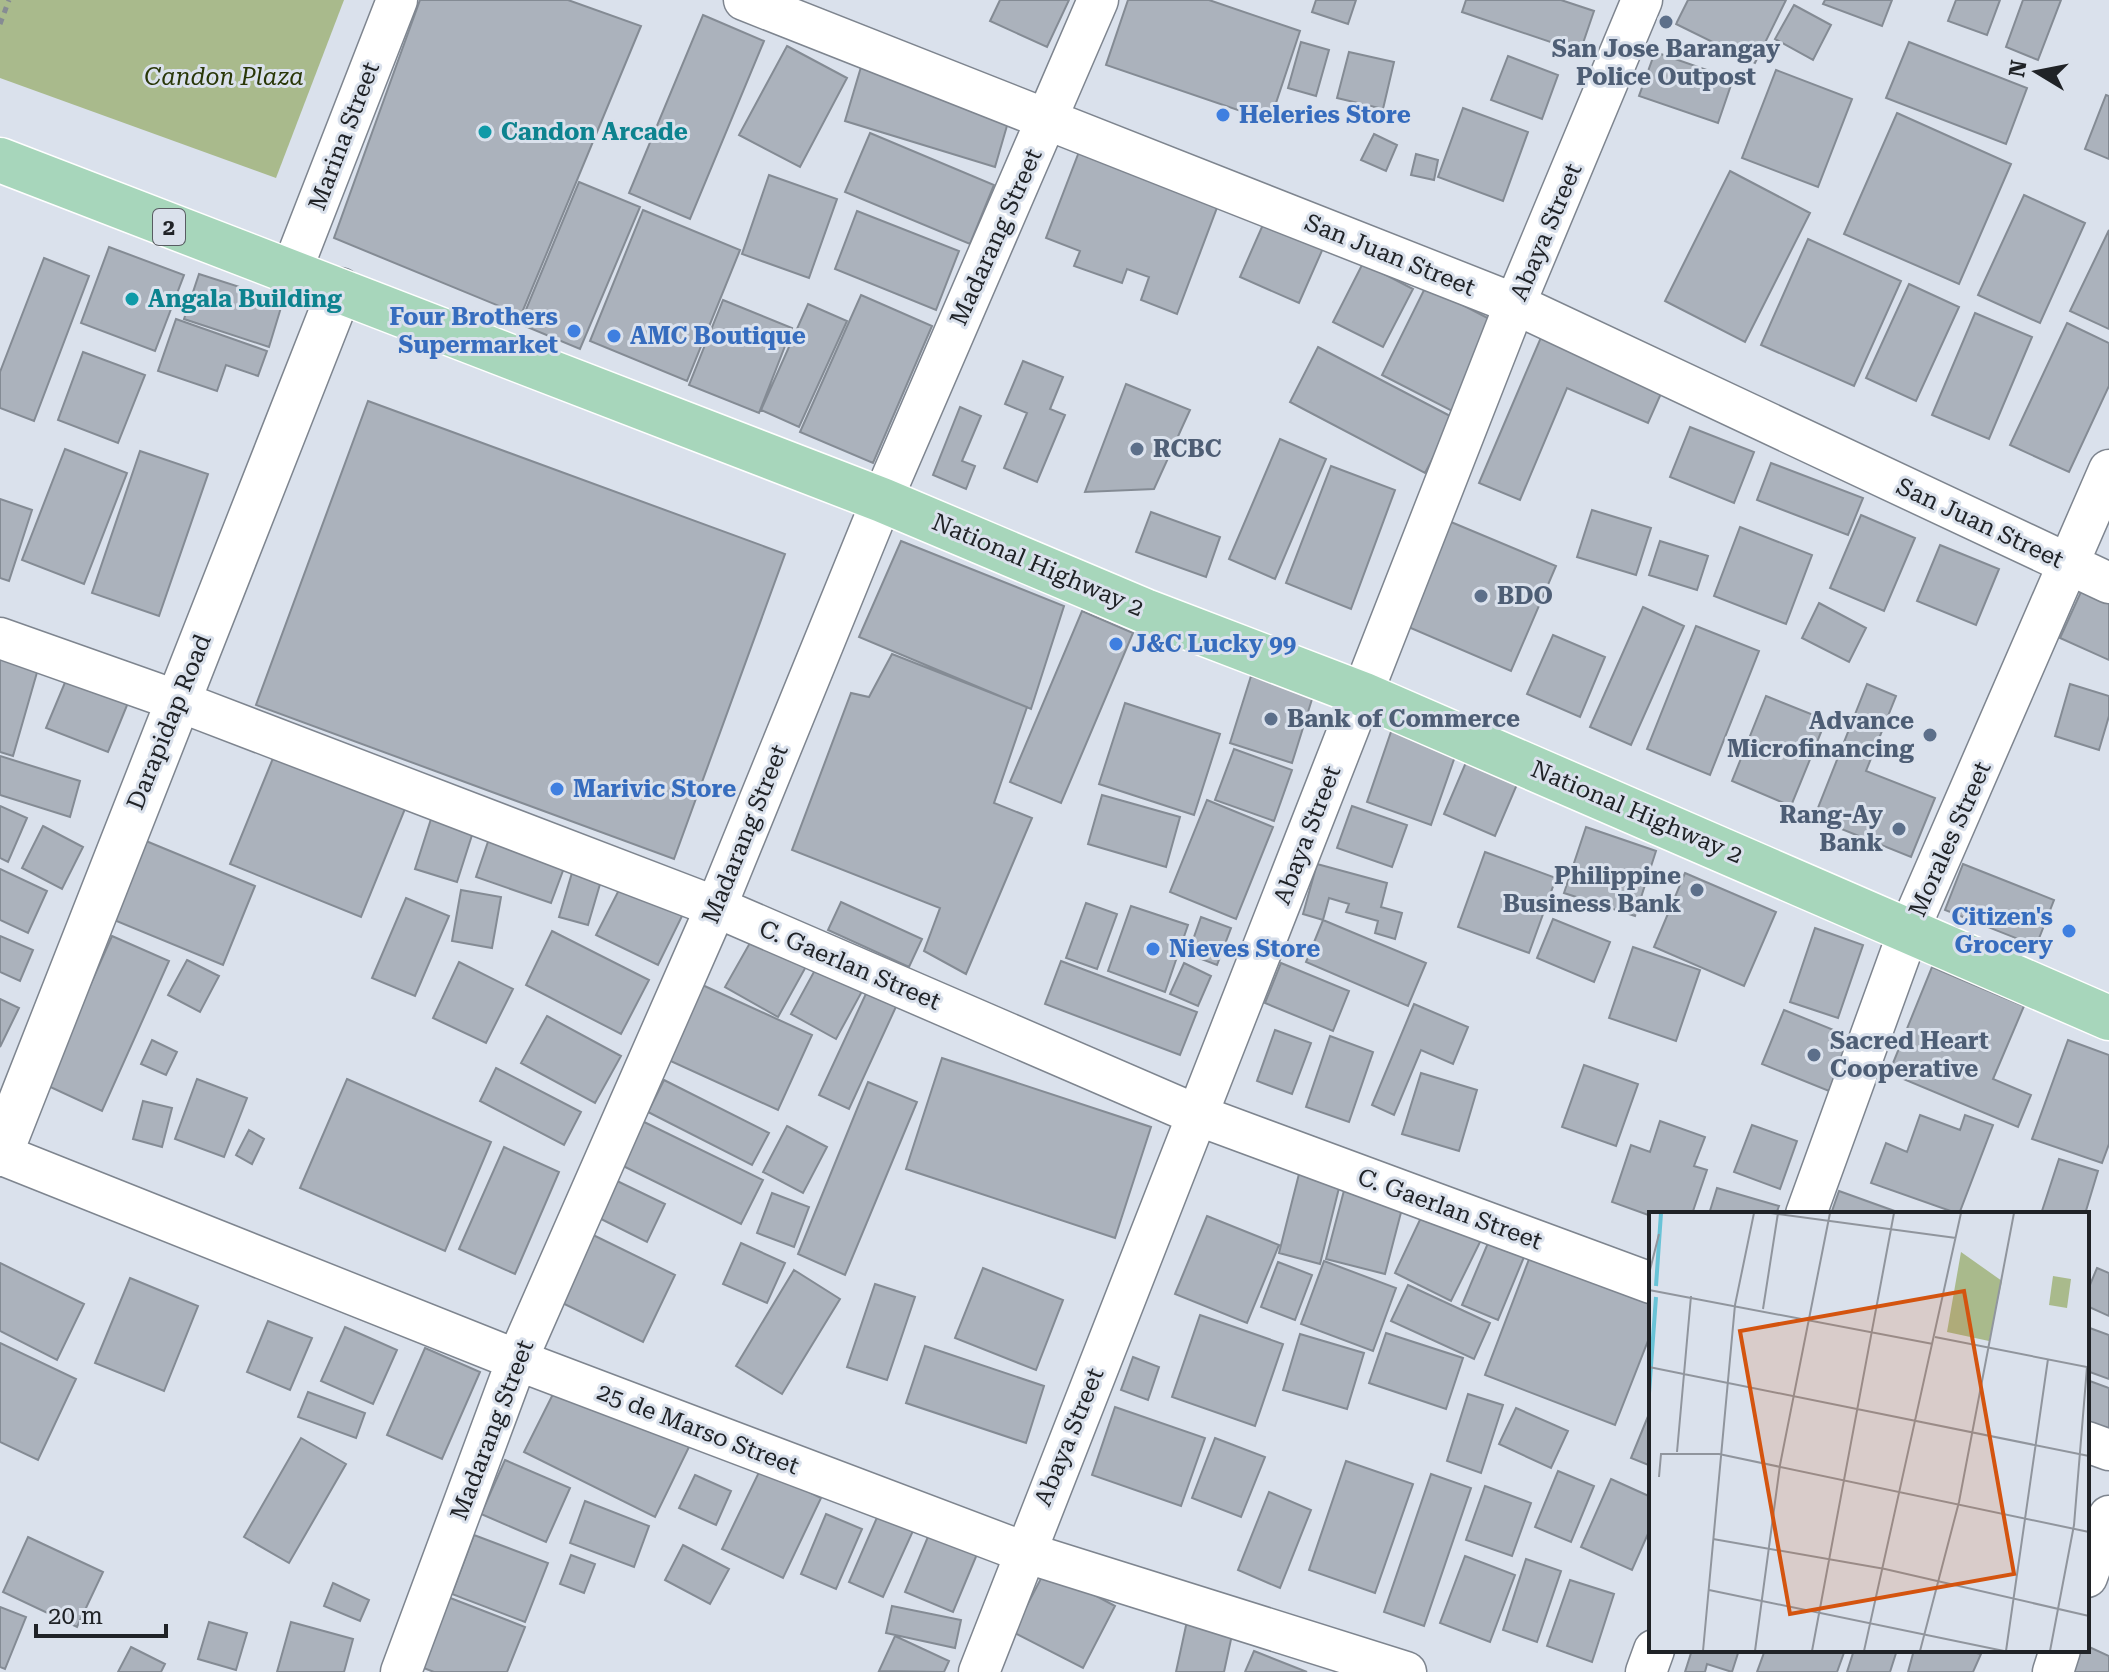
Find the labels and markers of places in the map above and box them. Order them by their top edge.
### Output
marker: San Jose Barangay Police Outpost [1657,13,1675,31]
place label: San Jose Barangay Police Outpost [1552,35,1781,91]
place label: Heleries Store [1239,101,1411,129]
marker: Heleries Store [1214,106,1232,124]
place label: Candon Arcade [501,118,688,146]
marker: Candon Arcade [476,123,494,141]
place label: Angala Building [148,285,342,313]
marker: Angala Building [123,290,141,308]
place label: Four Brothers Supermarket [390,303,558,359]
marker: Four Brothers Supermarket [565,322,583,340]
place label: AMC Boutique [630,322,806,350]
marker: AMC Boutique [605,327,623,345]
place label: RCBC [1153,435,1222,463]
marker: RCBC [1128,440,1146,458]
place label: BDO [1497,582,1553,610]
marker: BDO [1472,587,1490,605]
place label: J&C Lucky 99 [1132,630,1296,658]
marker: J&C Lucky 99 [1107,635,1125,653]
place label: Bank of Commerce [1287,705,1520,733]
place label: Advance Microfinancing [1727,707,1914,763]
marker: Bank of Commerce [1262,710,1280,728]
marker: Advance Microfinancing [1921,726,1939,744]
place label: Marivic Store [573,775,736,803]
marker: Marivic Store [548,780,566,798]
place label: Rang-Ay Bank [1779,801,1884,857]
marker: Rang-Ay Bank [1890,820,1908,838]
place label: Philippine Business Bank [1503,862,1681,918]
marker: Philippine Business Bank [1688,881,1706,899]
place label: Citizen's Grocery [1952,903,2053,959]
marker: Citizen's Grocery [2060,922,2078,940]
place label: Nieves Store [1169,935,1320,963]
marker: Nieves Store [1144,940,1162,958]
place label: Sacred Heart Cooperative [1830,1027,1989,1083]
marker: Sacred Heart Cooperative [1805,1046,1823,1064]

